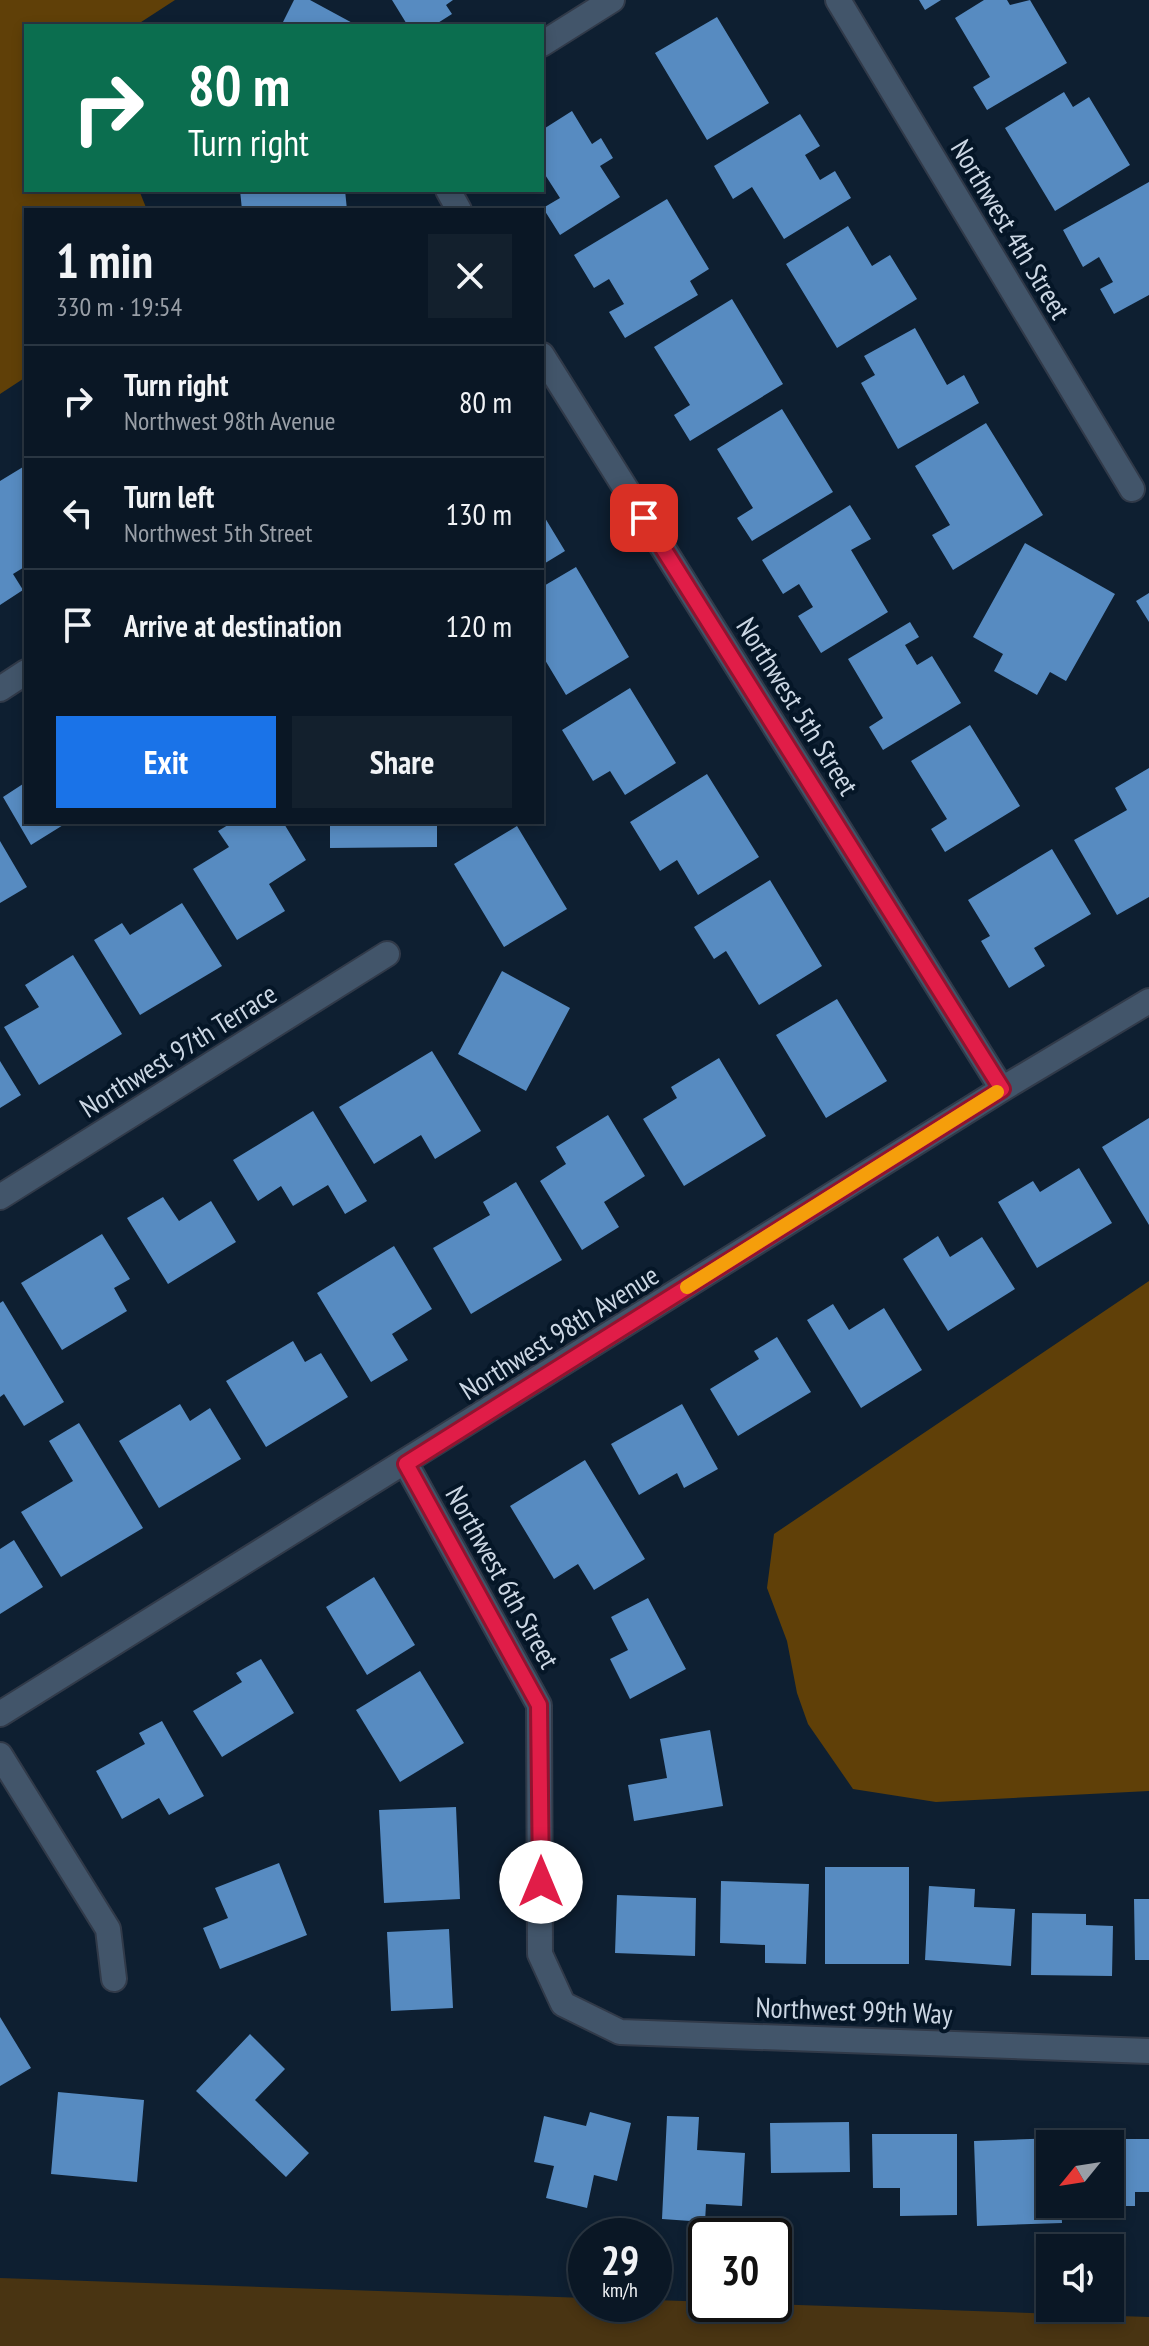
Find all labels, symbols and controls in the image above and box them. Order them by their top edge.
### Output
text: 80 m [188,49,290,121]
icon: right [56,56,160,160]
text: Turn right [188,119,309,166]
street label: Northwest 4th Street [943,132,1079,326]
text: 1 min [56,229,153,291]
button: close [428,234,512,318]
text: 330 m · 19:54 [56,290,182,323]
text: Turn right [124,365,228,404]
icon: right [56,379,100,423]
text: 80 m [459,382,512,421]
text: Northwest 98th Avenue [124,404,335,437]
text: Turn left [124,477,214,516]
pin [610,484,678,552]
icon: left [56,491,100,535]
text: 130 m [446,494,512,533]
icon: arrive [622,496,666,540]
text: Northwest 5th Street [124,516,312,549]
icon: arrive [56,603,100,647]
text: Arrive at destination [124,606,342,645]
text: 120 m [446,606,512,645]
street label: Northwest 5th Street [729,610,868,802]
button: Exit [56,716,276,808]
button: Share [292,716,512,808]
street label: Northwest 97th Terrace [73,975,283,1125]
street label: Northwest 98th Avenue [453,1256,665,1408]
street label: Northwest 6th Street [438,1479,569,1675]
position arrow [499,1840,583,1924]
street label: Northwest 99th Way [755,1988,953,2032]
north arrow [1036,2130,1124,2218]
map controls [1036,2130,1124,2322]
speed limit sign: 30 [688,2218,792,2322]
text: 29 [601,2234,639,2286]
button: sound [1036,2234,1124,2322]
text: km/h [602,2277,638,2303]

